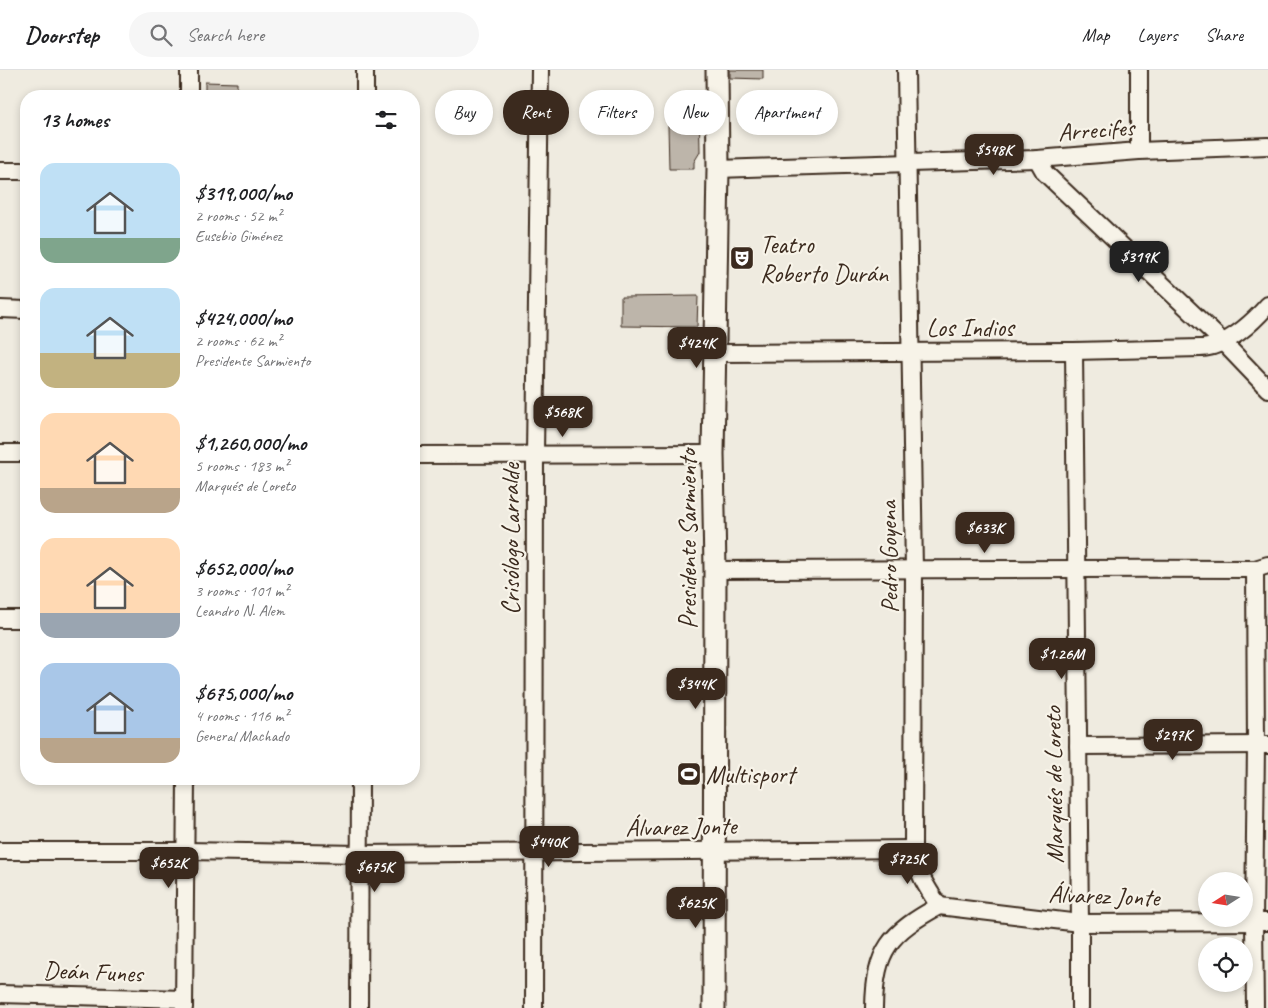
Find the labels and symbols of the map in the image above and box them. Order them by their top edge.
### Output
street label: Arrecifes [1057,111,1138,149]
pin: $548K [959,134,1029,176]
place label: Teatro Roberto Durán [760,229,889,290]
pin: $319K [1104,240,1174,283]
theatre icon: Teatro Roberto Durán [729,245,755,271]
street label: Los Indios [926,312,1016,344]
pin: $424K [662,326,732,369]
pin: $568K [528,396,598,438]
street label: Presidente Sarmiento [672,446,704,629]
street label: Crisólogo Larralde [495,461,527,615]
street label: Pedro Goyena [872,499,906,613]
pin: $633K [950,512,1020,554]
pin: $1.26M [1021,638,1103,680]
pin: $344K [661,668,731,710]
street label: Marqués de Loreto [1037,705,1071,864]
pin: $297K [1138,718,1208,761]
place label: Multisport [706,759,798,791]
sports icon: Multisport [676,761,702,787]
street label: Álvarez Jonte [625,810,739,844]
pin: $440K [514,826,584,868]
pin: $725K [873,842,943,885]
pin: $652K [134,846,204,889]
pin: $675K [340,850,410,893]
north arrow [1198,872,1252,928]
street label: Álvarez Jonte [1048,878,1162,914]
pin: $625K [661,886,731,929]
street label: Deán Funes [43,954,146,990]

